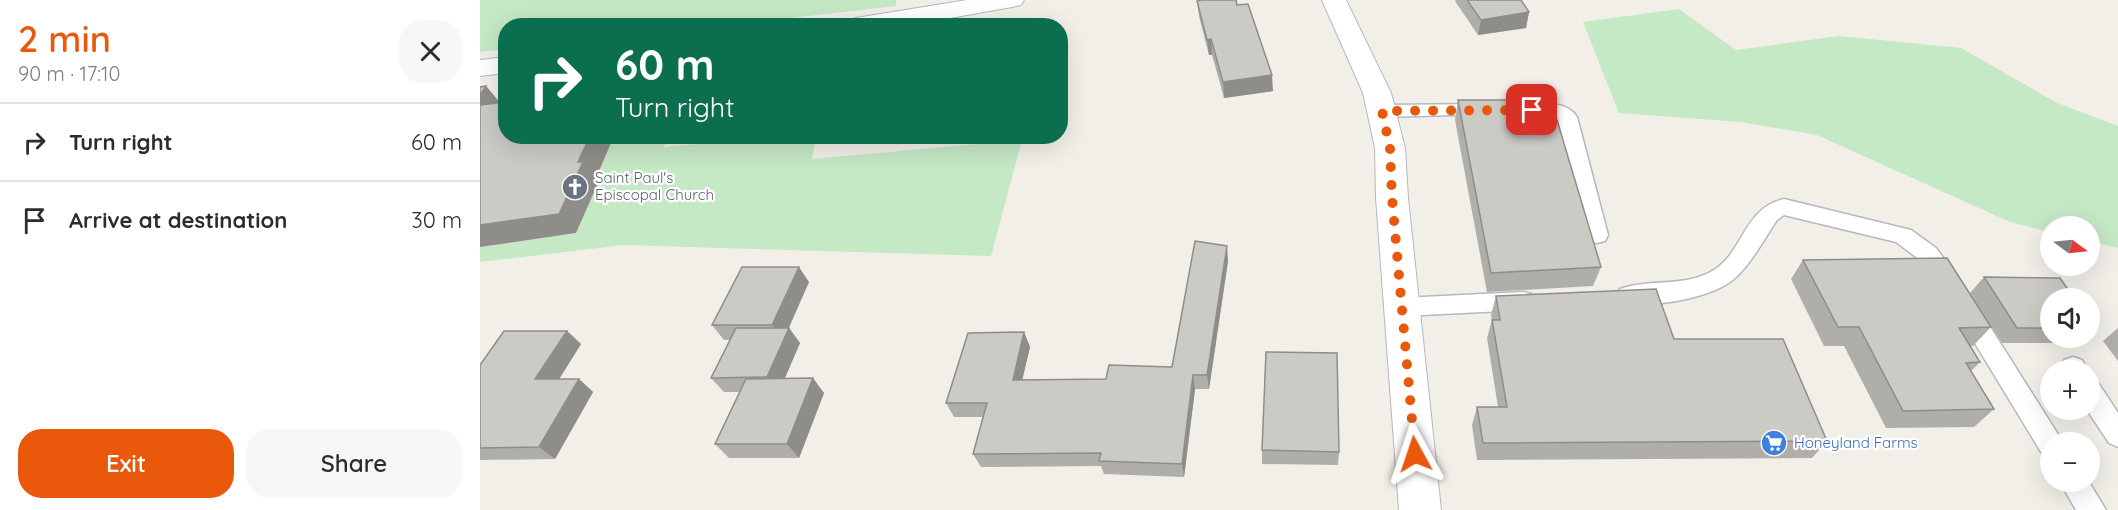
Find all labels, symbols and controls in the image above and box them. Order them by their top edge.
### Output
text: 2 min [18,16,111,61]
button: close [399,20,462,83]
text: 60 m [615,38,715,91]
icon: right [516,42,594,120]
text: 90 m · 17:10 [18,61,120,86]
pin [1506,84,1557,135]
text: Turn right [615,90,734,124]
icon: arrive [1515,93,1548,126]
icon: right [18,126,51,159]
text: Turn right [69,128,173,156]
text: 60 m [411,128,462,156]
place label: Saint Paul's Episcopal Church [595,168,714,204]
church icon: Saint Paul's Episcopal Church [560,172,590,202]
icon: arrive [18,204,51,237]
text: Arrive at destination [69,206,287,234]
text: 30 m [411,206,462,234]
north arrow [2040,216,2100,276]
map controls [2040,216,2100,492]
button: sound [2040,288,2100,348]
button: + [2040,360,2100,420]
position arrow [1383,422,1447,486]
supermarket icon: Honeyland Farms [1759,428,1789,458]
button: Exit [18,429,234,498]
button: Share [246,429,462,498]
button: − [2040,432,2100,492]
place label: Honeyland Farms [1794,433,1918,452]

